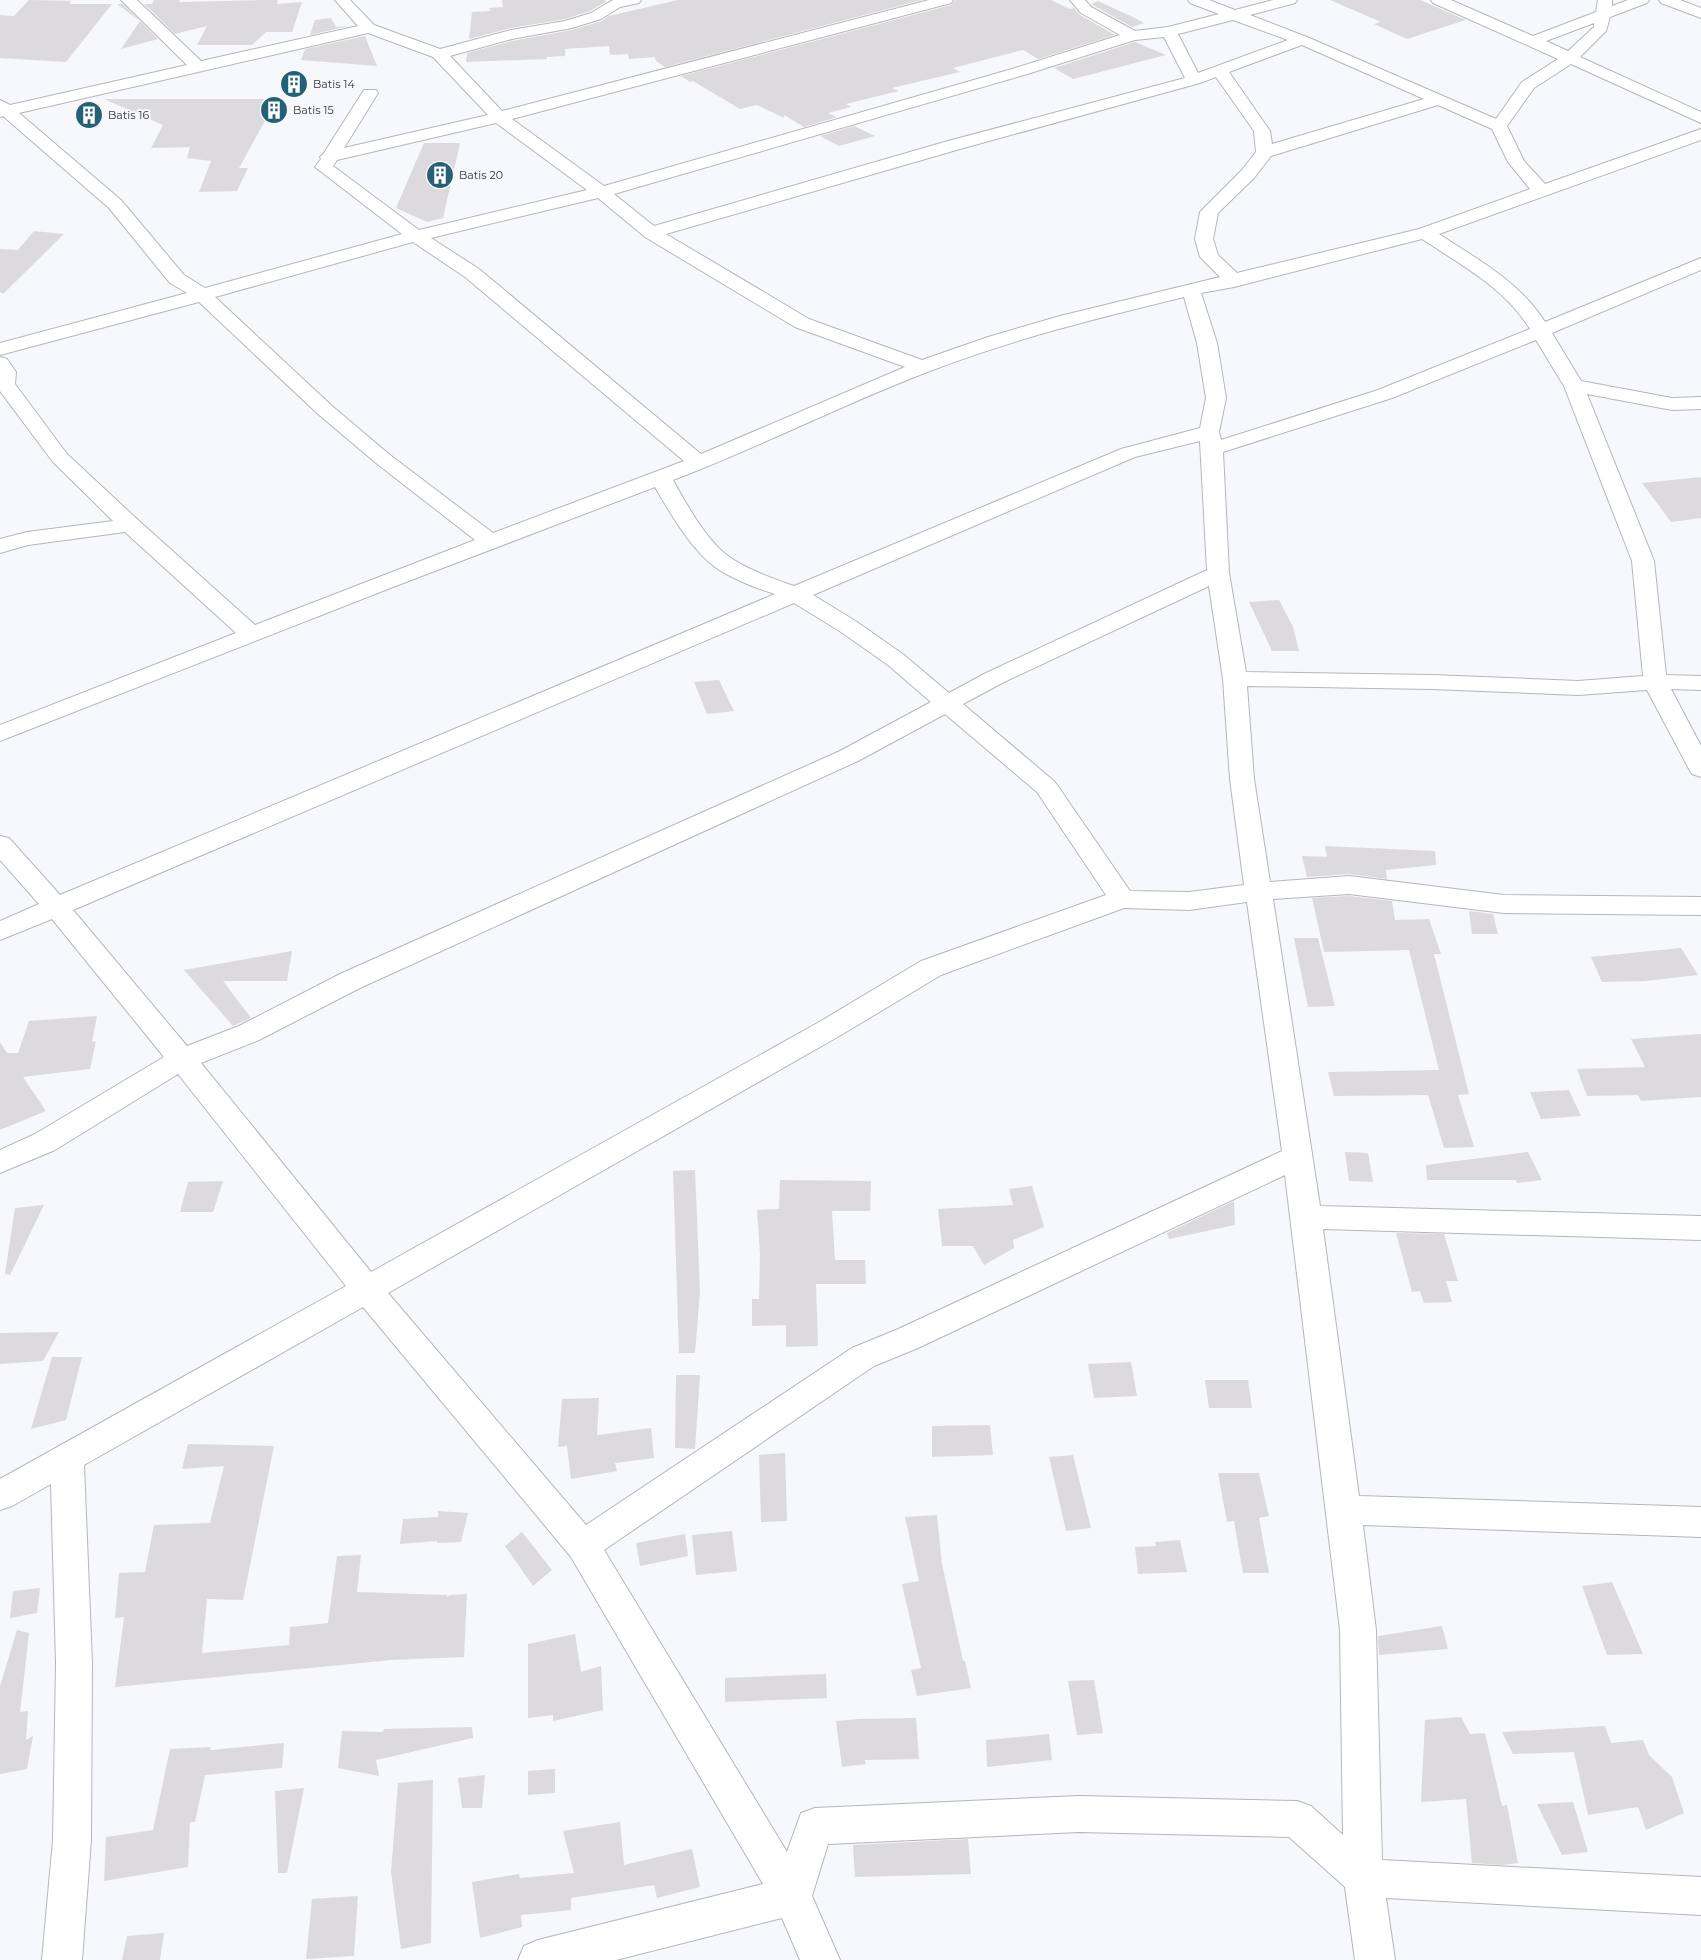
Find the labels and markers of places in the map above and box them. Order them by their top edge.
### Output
building icon: Batis 14 [279,69,309,99]
place label: Batis 14 [313,77,355,91]
building icon: Batis 15 [259,95,289,125]
building icon: Batis 16 [74,100,104,130]
place label: Batis 15 [293,103,334,117]
place label: Batis 16 [108,108,149,122]
building icon: Batis 20 [425,160,455,190]
place label: Batis 20 [459,168,503,182]

